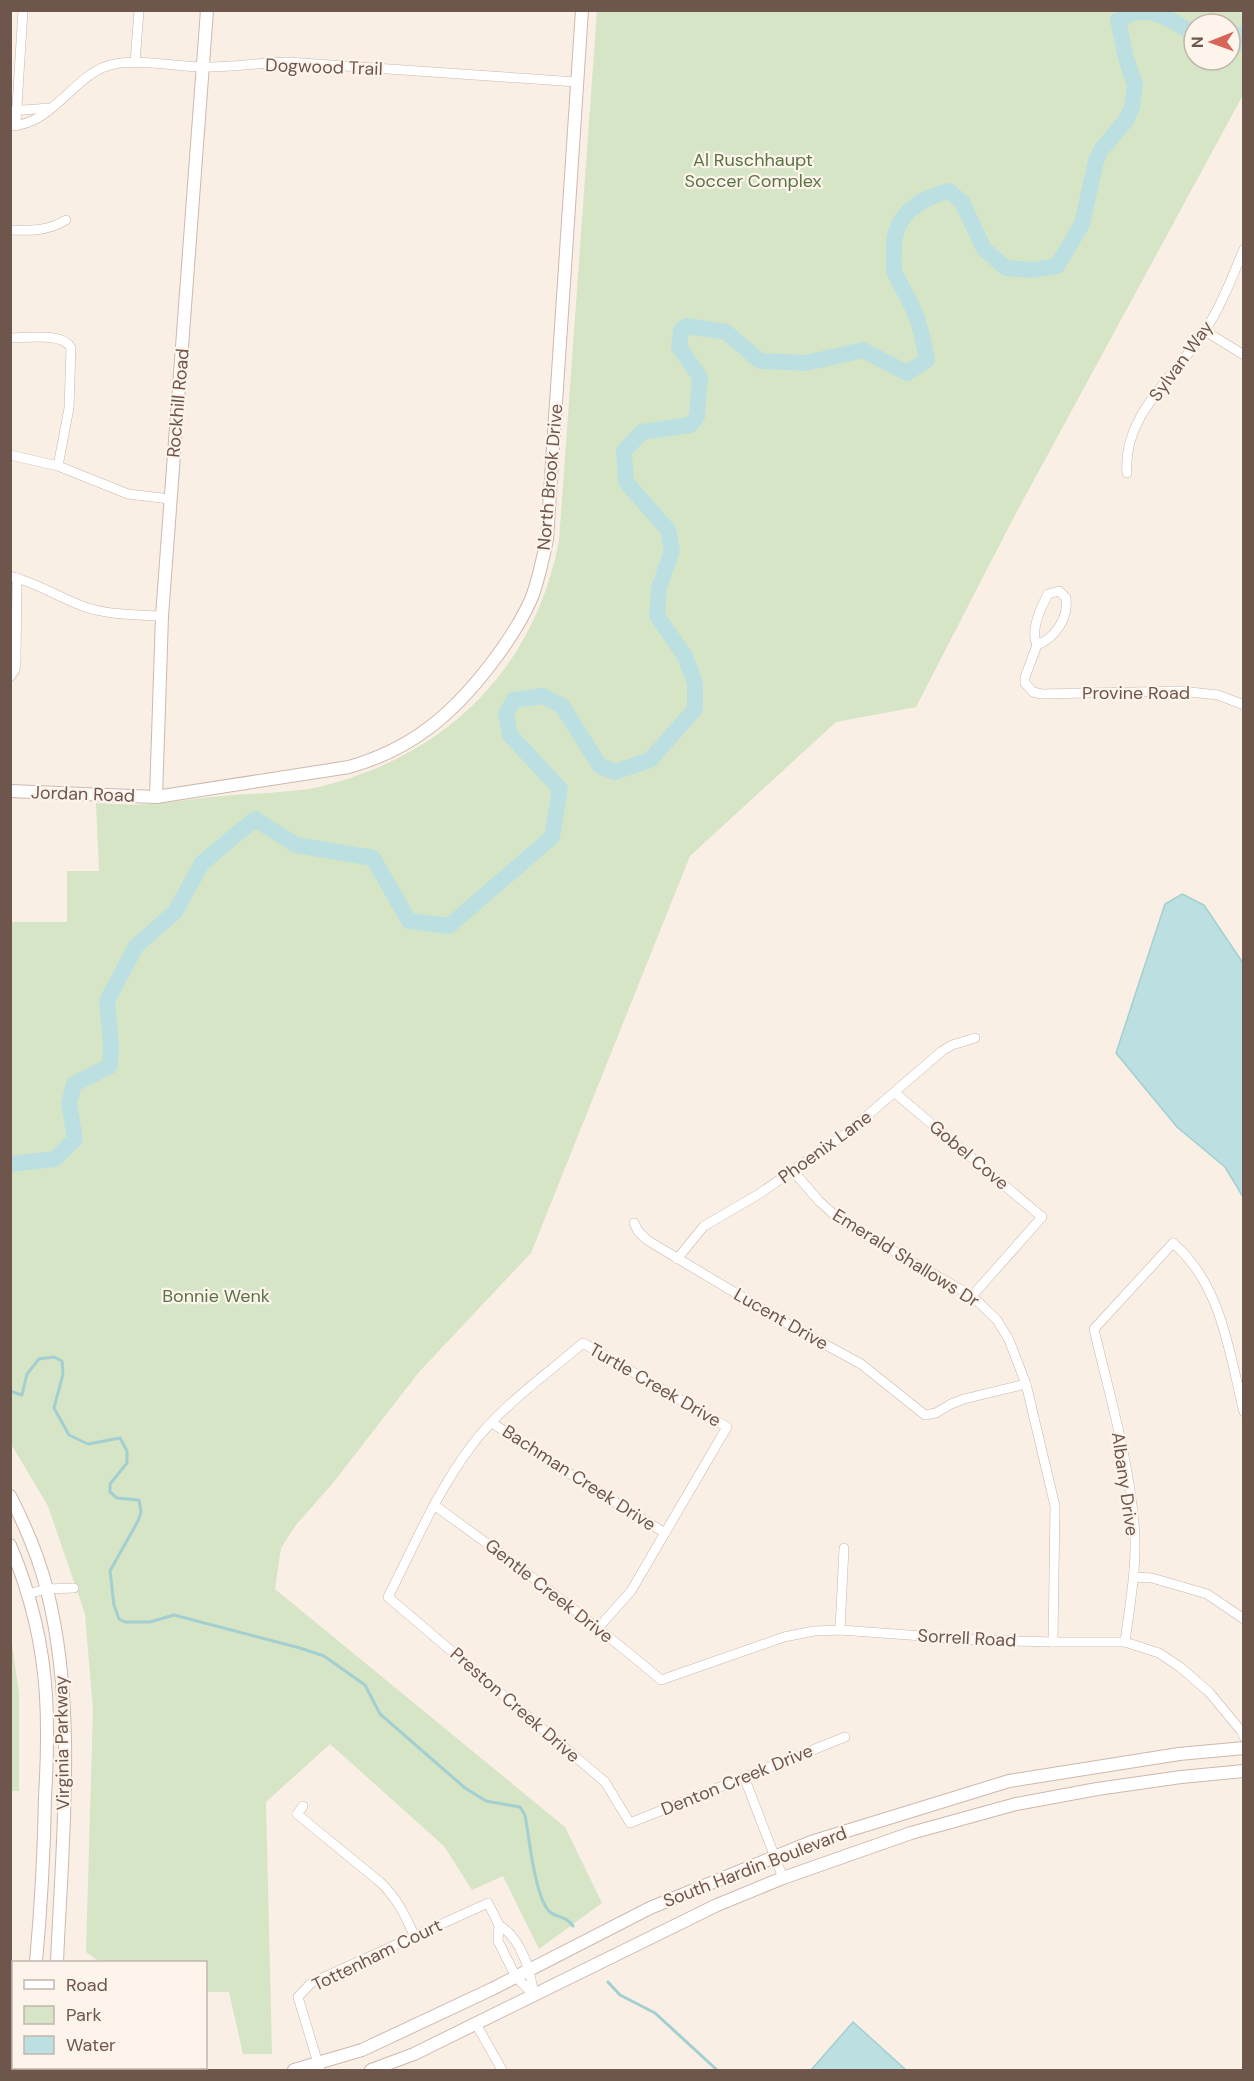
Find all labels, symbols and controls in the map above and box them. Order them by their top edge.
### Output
north arrow [1182,12,1242,72]
text: N [1187,36,1208,48]
street label: Dogwood Trail [265,53,383,81]
park label: Al Ruschhaupt Soccer Complex [684,148,822,193]
street label: Sylvan Way [1144,316,1218,406]
street label: Rockhill Road [161,347,195,459]
street label: North Brook Drive [532,403,568,551]
street label: Provine Road [1082,681,1190,705]
street label: Jordan Road [31,780,135,808]
street label: Phoenix Lane [773,1105,877,1189]
street label: Gobel Cove [924,1115,1014,1195]
street label: Emerald Shallows Dr [828,1203,984,1313]
street label: Lucent Drive [729,1282,833,1356]
park label: Bonnie Wenk [162,1284,270,1308]
street label: Turtle Creek Drive [585,1338,725,1432]
street label: Bachman Creek Drive [498,1419,660,1537]
street label: Albany Drive [1106,1431,1144,1537]
street label: Gentle Creek Drive [480,1533,618,1649]
street label: Sorrell Road [917,1623,1017,1653]
street label: Preston Creek Drive [445,1642,585,1768]
street label: Virginia Parkway [49,1675,75,1811]
street label: Denton Creek Drive [658,1739,816,1821]
street label: South Hardin Boulevard [660,1821,850,1913]
street label: Tottenham Court [308,1913,446,1997]
legend [12,1961,207,2069]
text: Road [66,1973,108,1997]
text: Park [66,2003,102,2027]
text: Water [66,2033,116,2057]

